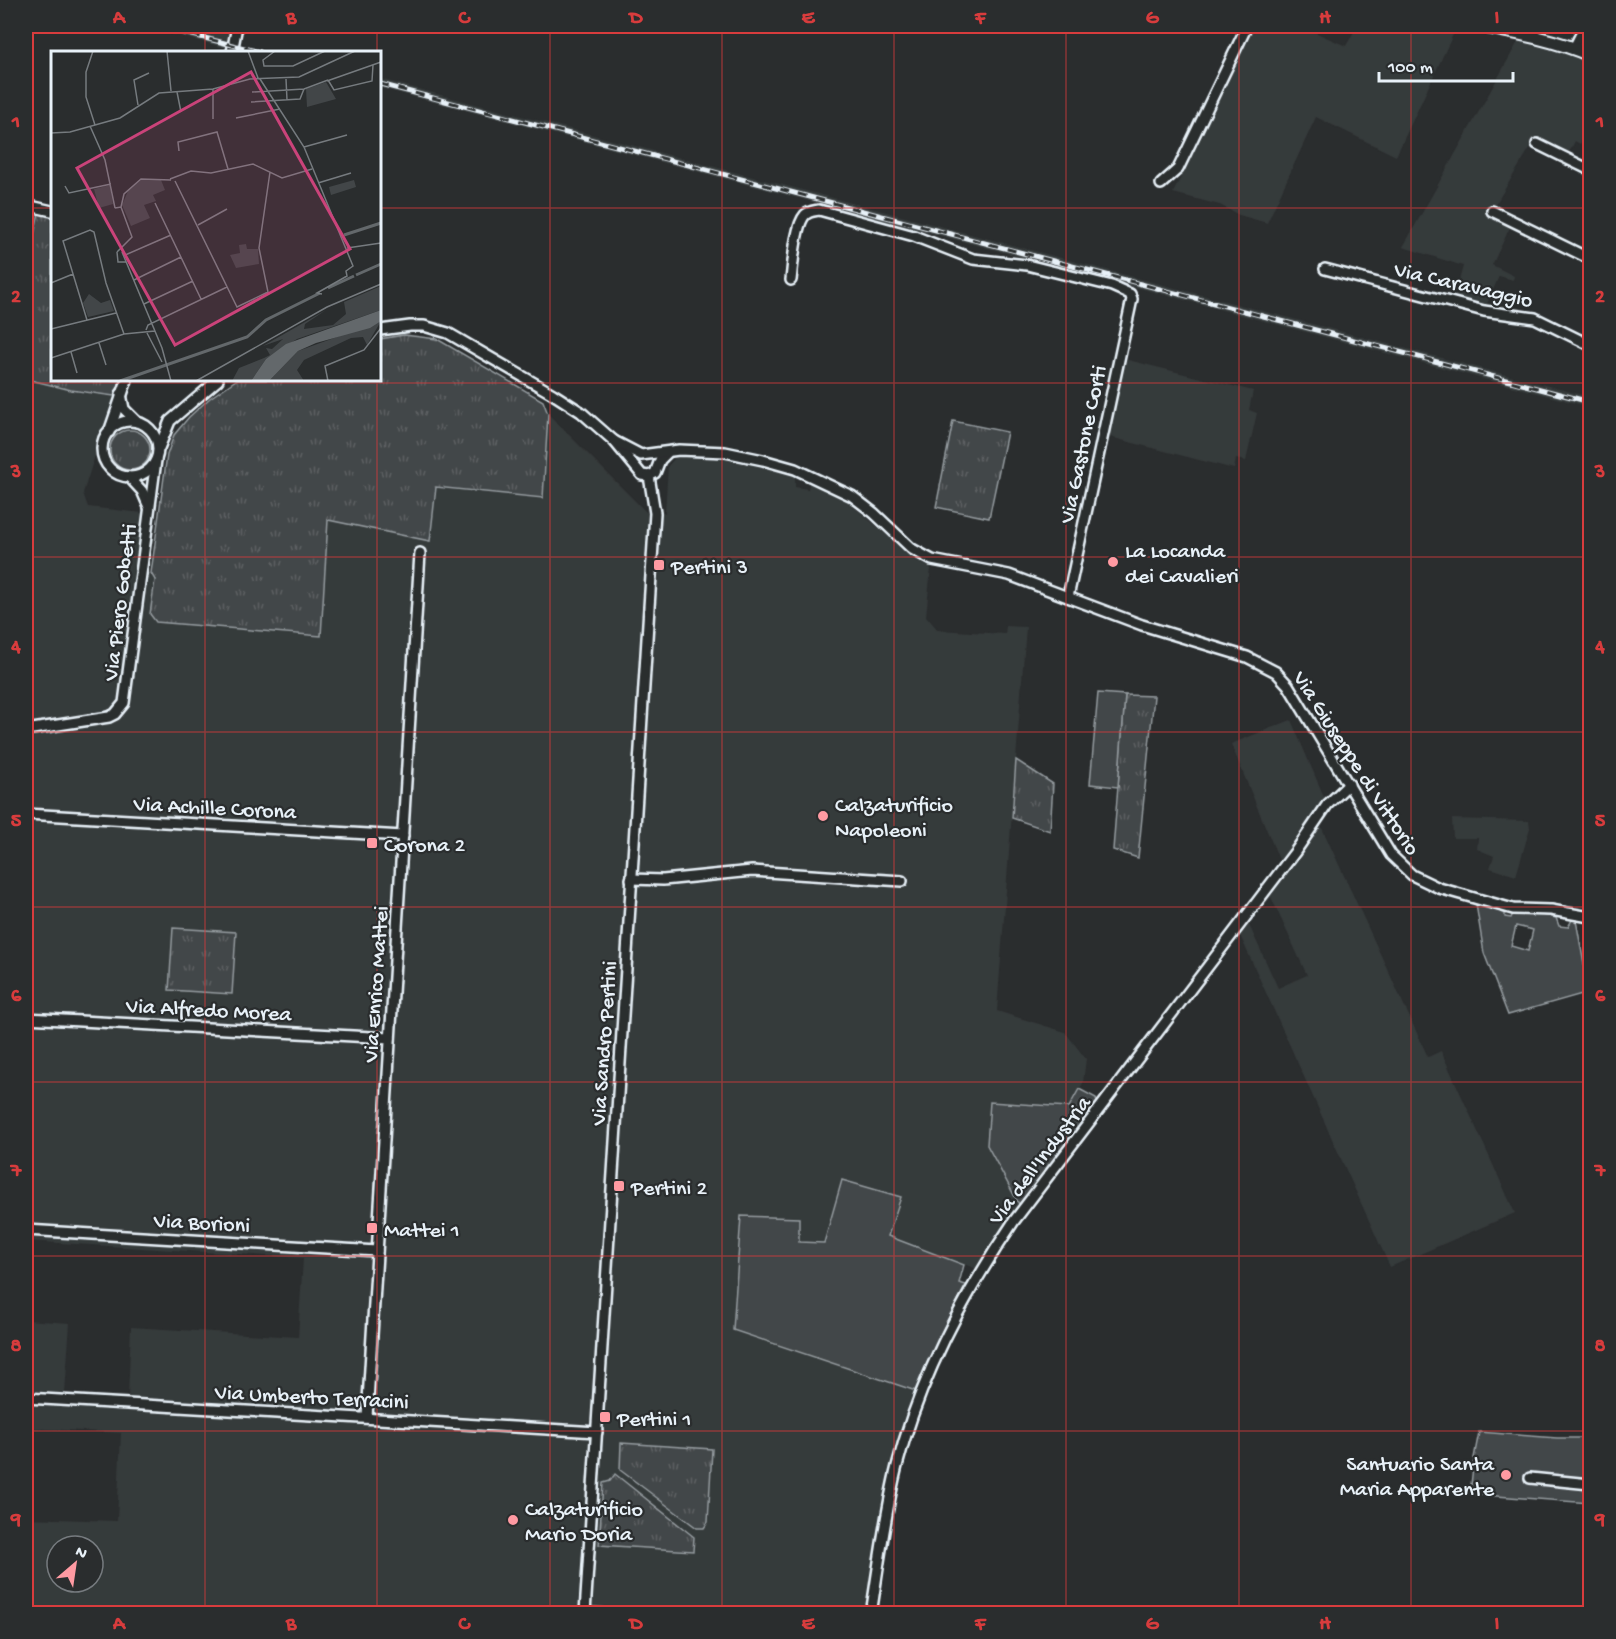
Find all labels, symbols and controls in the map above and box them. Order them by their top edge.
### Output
text: A [112,8,127,31]
text: B [285,8,297,31]
text: C [458,8,472,31]
text: D [627,8,643,31]
text: E [802,8,816,31]
text: F [974,8,987,31]
text: G [1146,8,1160,31]
text: H [1319,8,1331,31]
text: I [1495,8,1500,31]
scale bar [1379,45,1512,83]
inset map [51,51,381,381]
text: 100 m [1387,58,1433,79]
text: 1 [11,112,20,135]
text: 1 [1595,112,1604,135]
street label: Via Caravaggio [1390,258,1535,316]
text: 2 [11,287,21,310]
text: 2 [1595,287,1605,310]
street label: Via Gastone Corti [1055,363,1114,527]
text: 3 [10,462,21,485]
text: 3 [1594,462,1605,485]
street label: Via Piero Gobetti [99,522,145,684]
place label: La Locanda dei Cavalieri [1125,540,1239,591]
marker: La Locanda dei Cavalieri [1106,555,1120,569]
place label: Pertini 3 [670,556,748,582]
marker: Pertini 3 [652,558,666,572]
text: 4 [10,637,21,660]
text: 4 [1594,637,1605,660]
street label: Via Giuseppe di Vittorio [1285,666,1424,861]
street label: Via Achille Corona [132,793,298,827]
place label: Calzaturificio Napoleoni [835,794,953,845]
marker: Calzaturificio Napoleoni [816,809,830,823]
text: 5 [11,811,22,834]
text: 5 [1595,811,1606,834]
place label: Corona 2 [384,834,465,860]
marker: Corona 2 [365,836,379,850]
street label: Via Enrico Mattei [359,905,396,1064]
street label: Via Sandro Pertini [587,960,625,1127]
text: 6 [11,986,22,1009]
text: 6 [1595,986,1606,1009]
street label: Via Alfredo Morea [124,995,293,1029]
street label: Via dell'Industria [984,1091,1099,1232]
text: 7 [10,1161,23,1184]
text: 7 [1594,1161,1607,1184]
place label: Pertini 2 [630,1177,707,1203]
marker: Pertini 2 [612,1179,626,1193]
street label: Via Borioni [152,1209,251,1240]
place label: Mattei 1 [384,1219,460,1245]
marker: Mattei 1 [365,1221,379,1235]
text: 8 [11,1336,22,1359]
text: 8 [1595,1336,1606,1359]
street label: Via Umberto Terracini [213,1381,409,1417]
place label: Pertini 1 [616,1408,691,1434]
marker: Pertini 1 [598,1410,612,1424]
place label: Santuario Santa Maria Apparente [1340,1453,1495,1504]
marker: Santuario Santa Maria Apparente [1499,1468,1513,1482]
place label: Calzaturificio Mario Doria [525,1498,643,1549]
text: 9 [10,1510,21,1533]
text: 9 [1594,1510,1605,1533]
marker: Calzaturificio Mario Doria [506,1513,520,1527]
north arrow [45,1534,105,1594]
text: N [71,1543,90,1565]
text: A [112,1614,127,1637]
text: B [285,1614,297,1637]
text: C [458,1614,472,1637]
text: D [627,1614,643,1637]
text: E [802,1614,816,1637]
text: F [974,1614,987,1637]
text: G [1146,1614,1160,1637]
text: H [1319,1614,1331,1637]
text: I [1495,1614,1500,1637]

